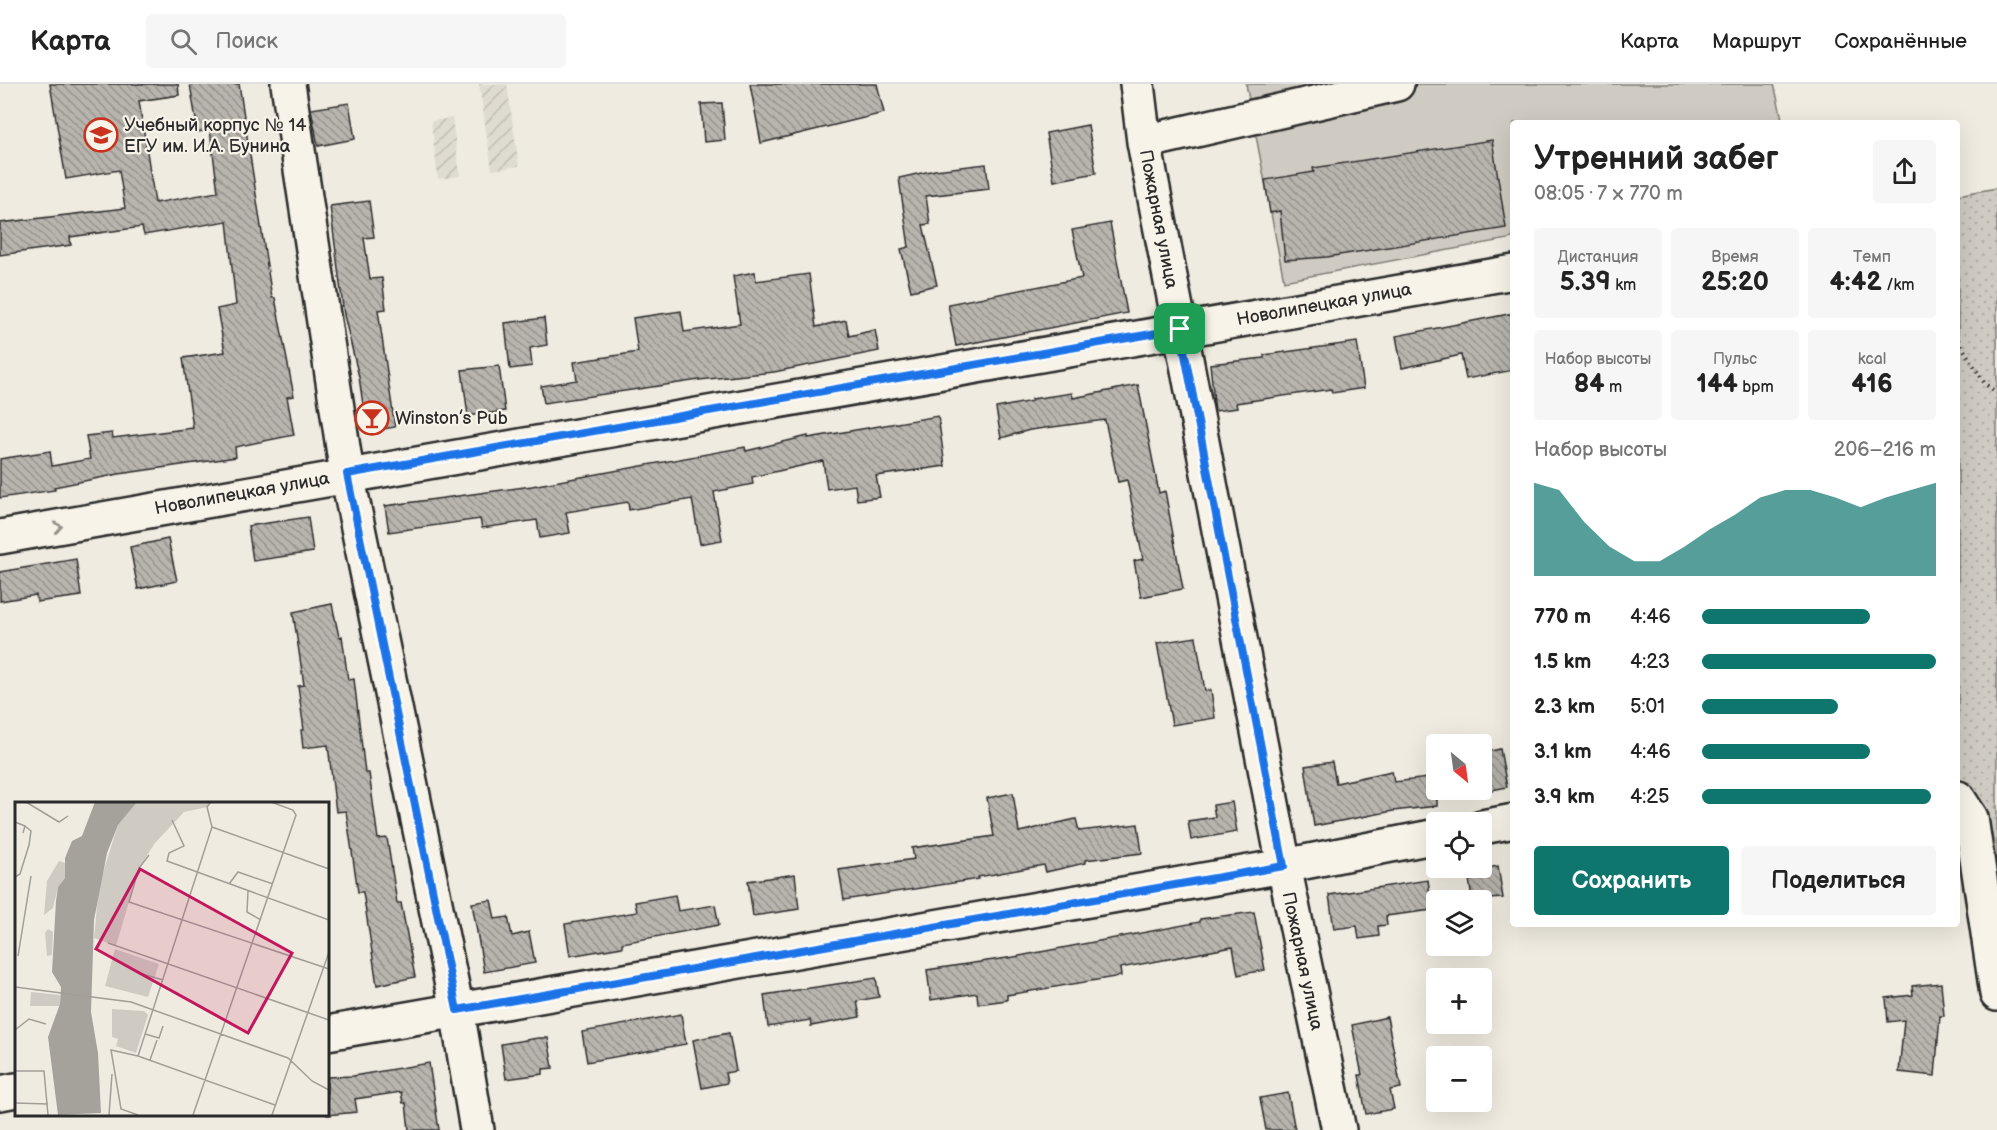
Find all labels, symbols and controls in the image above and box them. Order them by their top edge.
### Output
search box [146,14,566,68]
text: Карта [30,25,110,58]
icon: search [167,25,200,58]
text: Поиск [215,28,278,55]
text: Карта [1620,29,1679,54]
text: Маршрут [1712,29,1801,54]
text: Сохранённые [1834,29,1967,54]
place label: Учебный корпус № 14 ЕГУ им. И.А. Бунина [124,115,307,157]
school or university icon: Учебный корпус № 14 ЕГУ им. И.А. Бунина [83,117,119,153]
text: Утренний забег [1534,139,1779,179]
button: share [1873,140,1936,203]
street label: Пожарная улица [1135,148,1182,291]
text: 08:05 · 7 × 770 m [1534,182,1683,206]
text: Дистанция [1558,248,1638,267]
text: Время [1711,248,1759,267]
text: Темп [1853,248,1891,267]
text: 5.39 [1560,267,1611,298]
text: 25:20 [1701,267,1769,298]
text: 4:42 [1829,267,1882,298]
text: km [1611,276,1636,295]
text: /km [1882,276,1915,295]
street label: Новолипецкая улица [1235,279,1414,330]
pin [1154,303,1205,354]
icon: arrive [1163,312,1196,345]
text: Набор высоты [1545,350,1651,369]
text: Пульс [1713,350,1757,369]
text: kcal [1858,350,1886,369]
text: 84 [1574,369,1605,400]
text: 144 [1696,369,1738,400]
text: 416 [1851,369,1893,400]
text: m [1605,378,1622,397]
text: bpm [1738,378,1774,397]
bar icon: Winston’s Pub [354,400,390,436]
place label: Winston’s Pub [395,408,508,429]
text: Набор высоты [1534,438,1667,462]
text: 206–216 m [1834,438,1936,462]
street label: Новолипецкая улица [153,468,332,519]
one-way arrow [53,521,62,533]
text: 770 m [1534,605,1591,629]
text: 4:46 [1630,605,1671,629]
text: 1.5 km [1534,650,1591,674]
text: 4:23 [1630,650,1670,674]
text: 2.3 km [1534,695,1595,719]
text: 5:01 [1630,695,1665,719]
north arrow [1426,734,1492,800]
map controls [1426,734,1492,1112]
text: 3.1 km [1534,740,1591,764]
text: 4:46 [1630,740,1671,764]
text: 3.9 km [1534,785,1595,809]
text: 4:25 [1630,785,1670,809]
inset map [15,802,328,1115]
button: locate [1426,812,1492,878]
button: Сохранить [1534,846,1729,915]
button: Поделиться [1741,846,1936,915]
street label: Пожарная улица [1278,890,1328,1033]
button: layers [1426,890,1492,956]
button: + [1426,968,1492,1034]
button: − [1426,1046,1492,1112]

